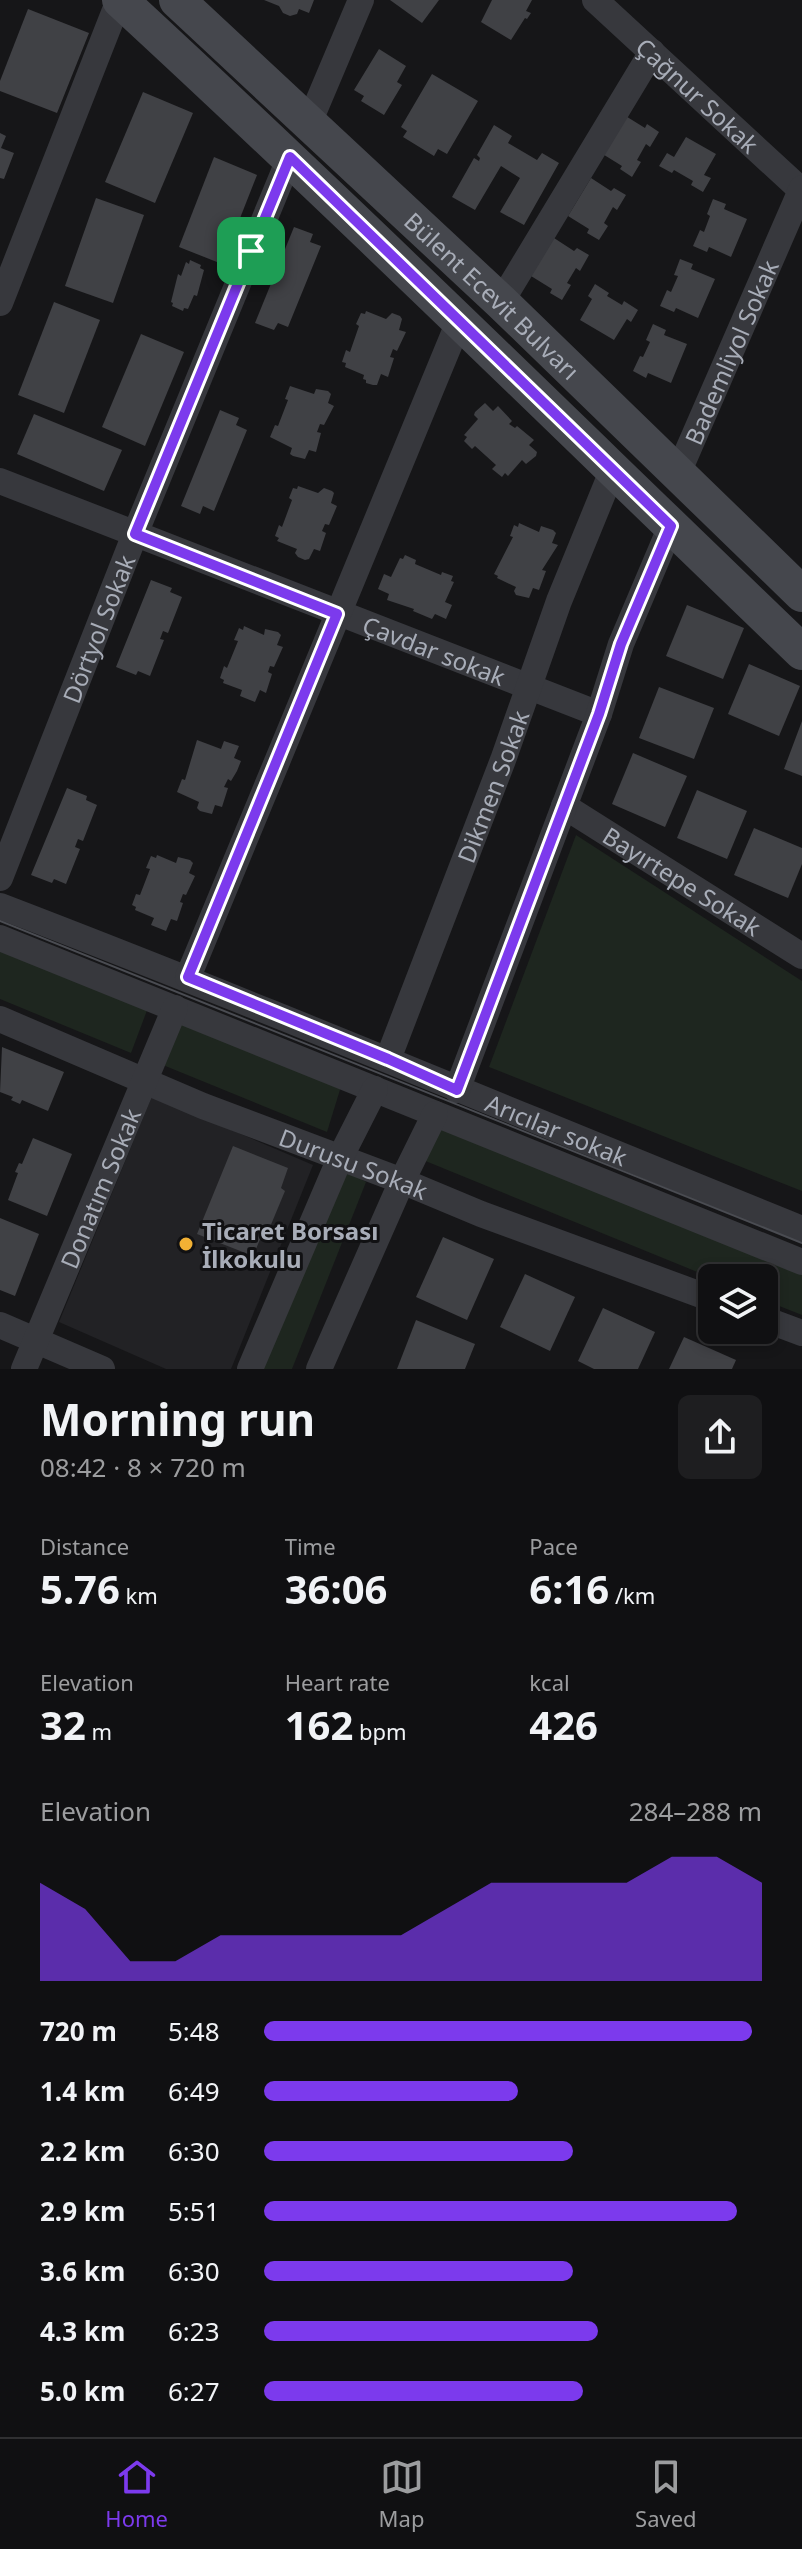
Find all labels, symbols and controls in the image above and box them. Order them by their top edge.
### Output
street label: Çağnur Sokak [629,30,767,160]
street label: Bülent Ecevit Bulvarı [398,204,587,386]
pin [217,217,285,285]
icon: arrive [229,229,273,273]
street label: Bademliyol Sokak [676,254,785,449]
street label: Dörtyol Sokak [54,549,142,708]
street label: Çavdar sokak [358,607,511,693]
street label: Dikmen Sokak [449,705,536,867]
street label: Bayırtepe Sokak [597,818,768,943]
street label: Arıcılar sokak [481,1085,633,1173]
street label: Donatım Sokak [51,1103,148,1273]
street label: Durusu Sokak [275,1120,433,1207]
place label: Ticaret Borsası İlkokulu [202,1214,378,1275]
marker: Ticaret Borsası İlkokulu [177,1235,195,1253]
map controls [698,1264,778,1344]
button: layers [698,1264,778,1344]
text: Morning run [40,1389,315,1449]
button: share [678,1395,762,1479]
text: 08:42 · 8 × 720 m [40,1449,246,1485]
text: Distance [40,1531,129,1561]
text: Time [285,1531,336,1561]
text: Pace [529,1531,578,1561]
text: 5.76 [40,1561,120,1616]
text: 36:06 [285,1561,387,1616]
text: 6:16 [529,1561,609,1616]
text: km [120,1580,158,1610]
text: /km [609,1580,655,1610]
text: Elevation [40,1667,134,1697]
text: Heart rate [285,1667,390,1697]
text: kcal [529,1667,570,1697]
text: 32 [40,1697,86,1752]
text: 162 [285,1697,353,1752]
text: 426 [529,1697,598,1752]
text: m [86,1716,112,1746]
text: bpm [353,1716,407,1746]
text: Elevation [40,1793,151,1829]
text: 284–288 m [629,1793,762,1829]
text: 720 m [40,2013,117,2049]
text: 5:48 [168,2013,220,2049]
text: 1.4 km [40,2073,125,2109]
text: 6:49 [168,2073,220,2109]
text: 2.2 km [40,2133,125,2169]
text: 6:30 [168,2133,220,2169]
text: 2.9 km [40,2193,125,2229]
text: 5:51 [168,2193,220,2229]
text: 3.6 km [40,2253,125,2289]
text: 6:30 [168,2253,220,2289]
text: 4.3 km [40,2313,125,2349]
text: 6:23 [168,2313,220,2349]
text: 5.0 km [40,2373,125,2409]
text: 6:27 [168,2373,220,2409]
tab: Home [105,2455,168,2533]
tab: Map [379,2455,424,2533]
tab: Saved [635,2455,697,2533]

